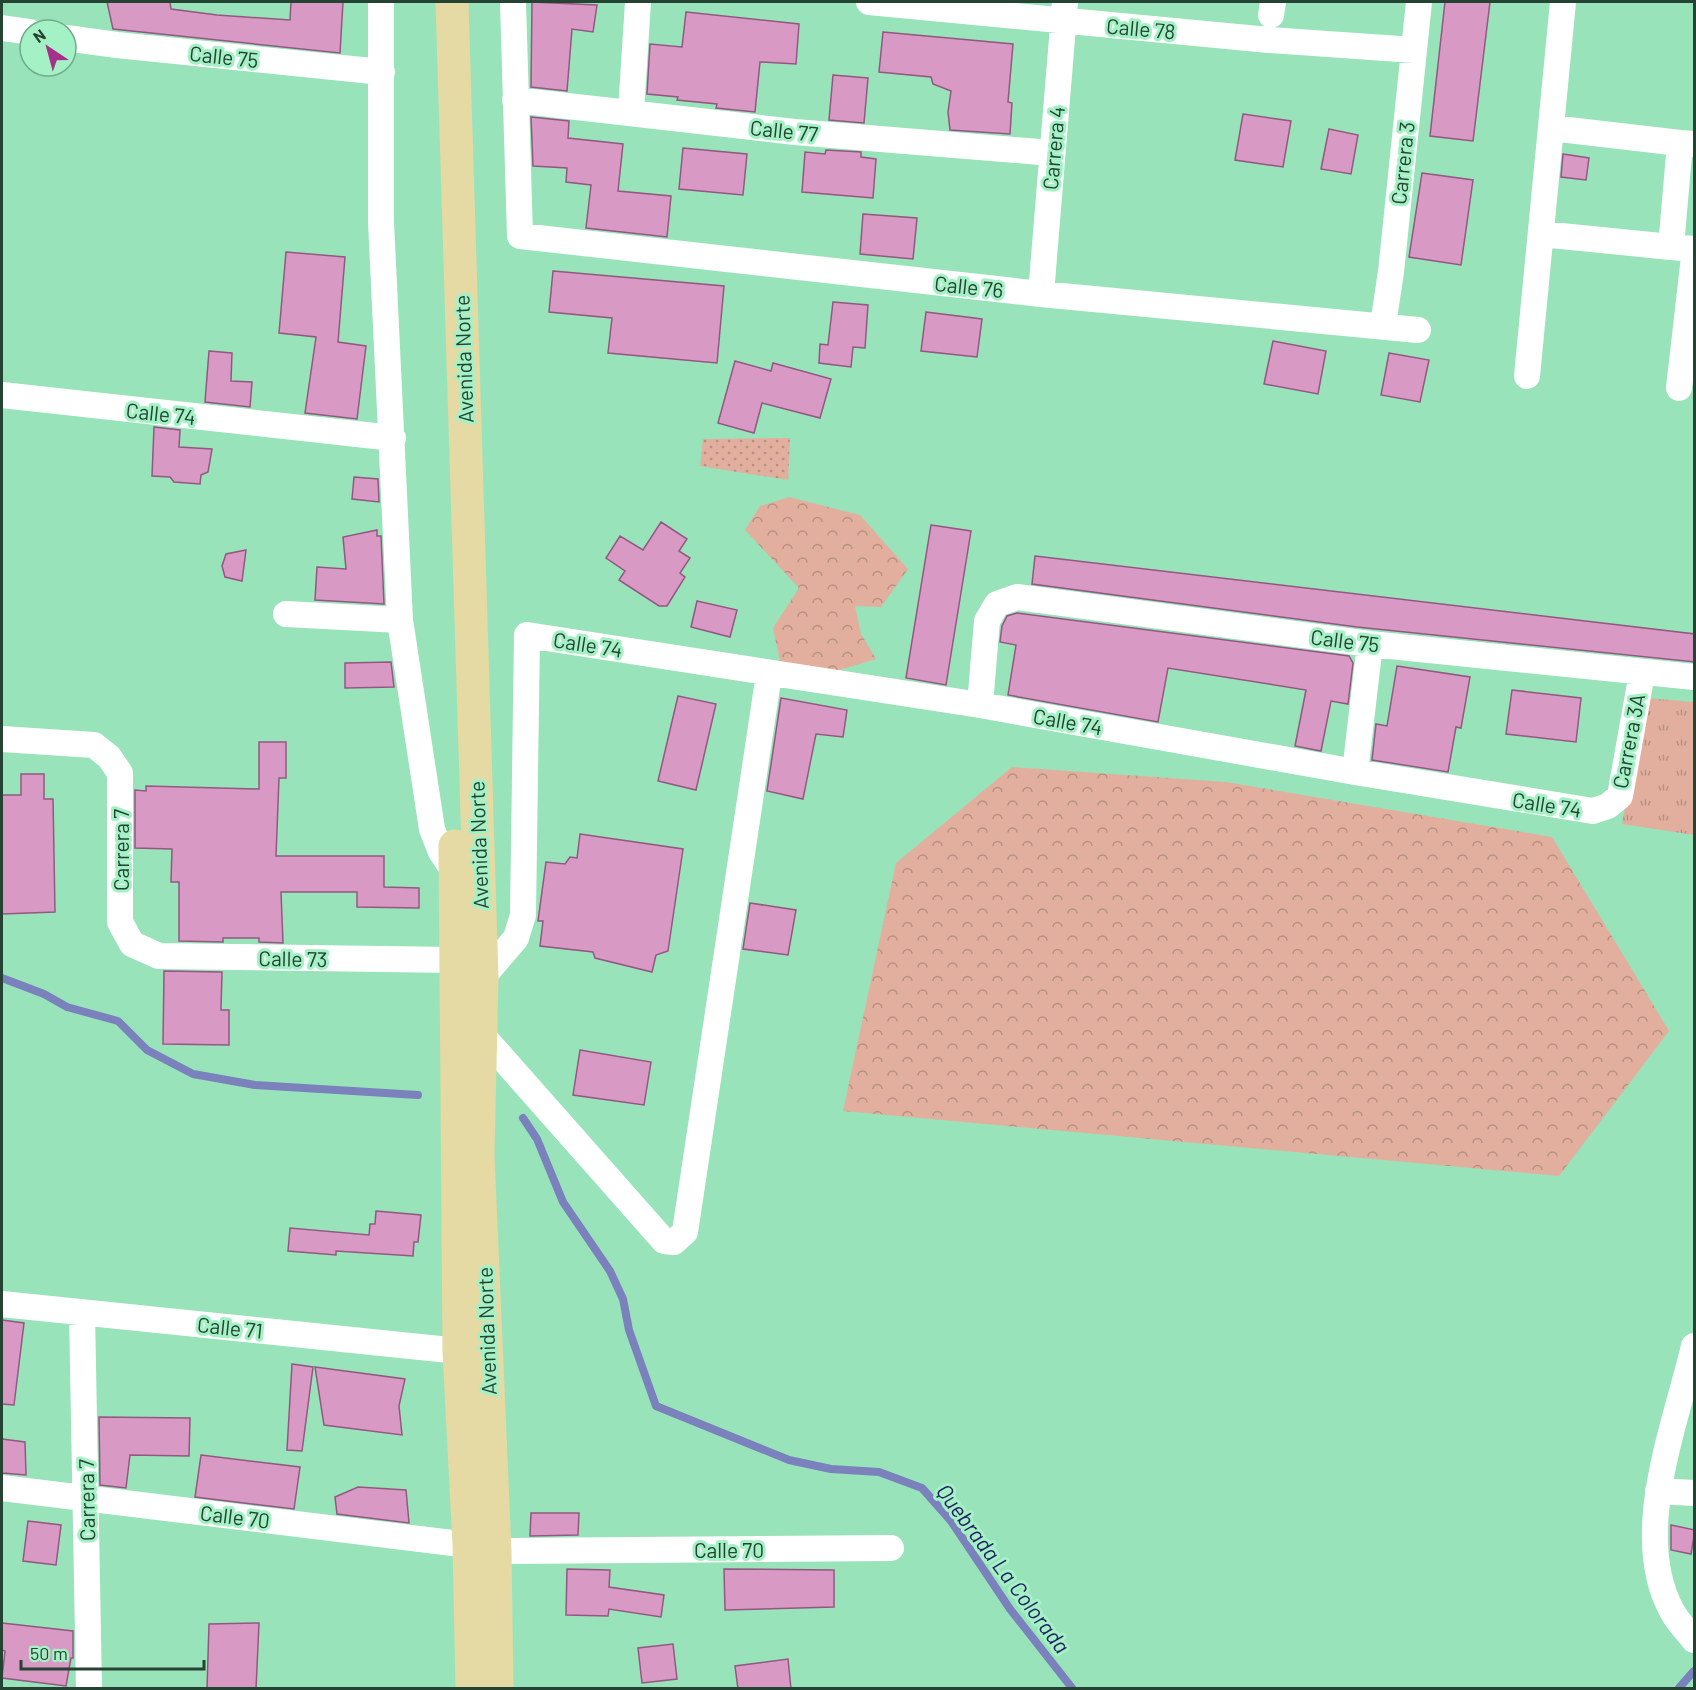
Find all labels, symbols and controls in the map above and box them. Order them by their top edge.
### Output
street label: Calle 78 [1105,13,1177,43]
north arrow [18,18,78,78]
text: N [29,25,49,46]
street label: Calle 75 [188,40,260,72]
street label: Carrera 4 [1037,105,1069,191]
street label: Calle 77 [749,114,819,146]
street label: Carrera 3 [1385,120,1419,206]
street label: Calle 76 [933,270,1005,302]
street label: Avenida Norte [448,295,478,423]
street label: Calle 74 [125,397,197,429]
street label: Calle 75 [1309,623,1381,657]
street label: Calle 74 [552,626,624,662]
street label: Carrera 3A [1607,691,1649,790]
street label: Calle 74 [1031,703,1105,739]
street label: Avenida Norte [463,781,493,909]
street label: Calle 74 [1511,786,1583,822]
street label: Carrera 7 [108,809,133,891]
street label: Calle 73 [258,945,328,971]
street label: Avenida Norte [471,1267,501,1395]
street label: Calle 71 [196,1311,264,1343]
street label: Carrera 7 [73,1459,99,1541]
water label: Quebrada La Colorada [932,1478,1076,1658]
street label: Calle 70 [199,1499,271,1533]
street label: Calle 70 [694,1537,764,1562]
scale bar [21,1633,204,1671]
text: 50 m [30,1642,68,1664]

